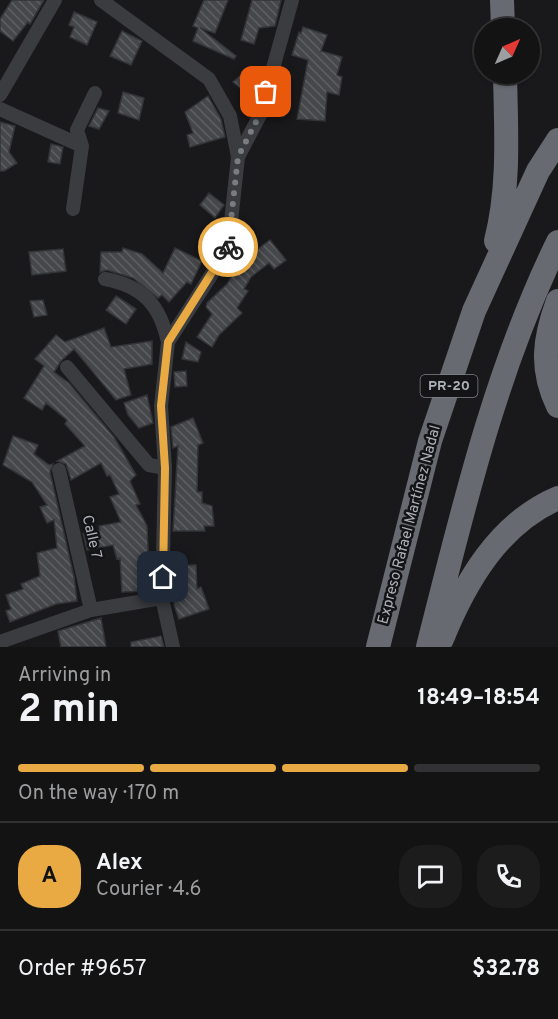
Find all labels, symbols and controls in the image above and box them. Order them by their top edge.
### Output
north arrow [474,18,540,84]
map controls [474,18,540,84]
pin [240,66,291,117]
icon: bag [249,75,282,108]
courier [198,217,258,277]
icon: bike [212,231,245,264]
road number: PR-20 [420,375,478,397]
street label: Expreso Rafael Martínez Nadal [374,423,446,627]
street label: Calle 7 [77,513,105,561]
pin [137,551,188,602]
icon: home [146,560,179,593]
text: Arriving in [18,663,111,689]
text: 18:49–18:54 [417,685,540,712]
text: 2 min [18,687,120,736]
text: On the way · 170 m [18,781,179,807]
button: chat [399,845,462,908]
button: phone [477,845,540,908]
text: Alex [96,850,143,877]
text: A [42,863,57,890]
text: Courier · 4.6 [96,877,201,903]
text: Order #9657 [18,956,147,983]
text: $32.78 [472,956,540,983]

